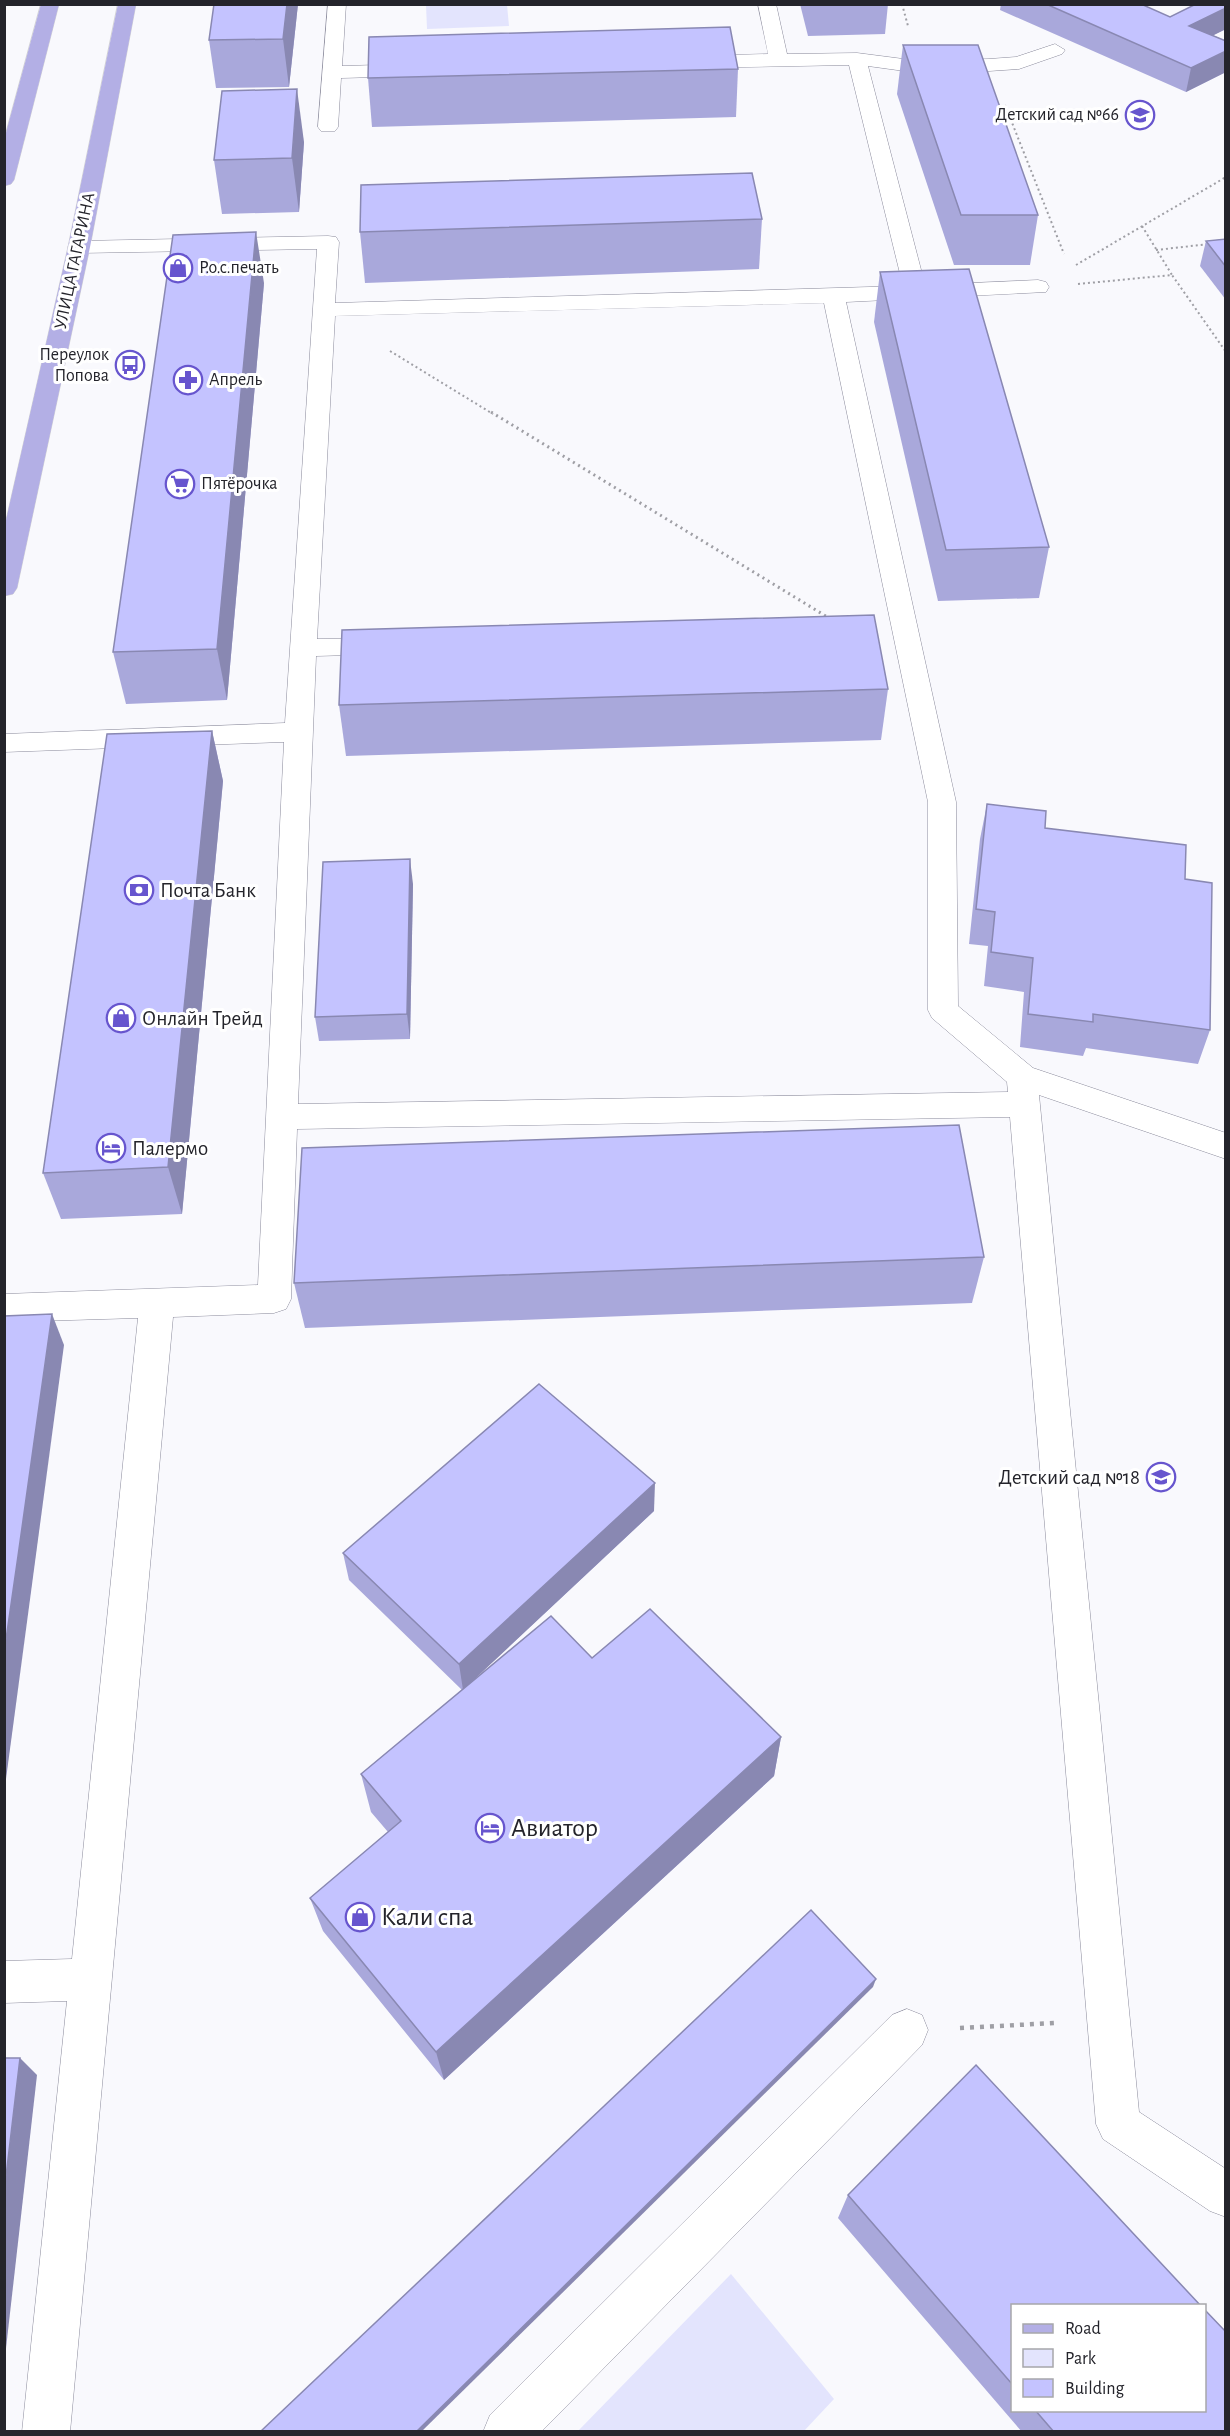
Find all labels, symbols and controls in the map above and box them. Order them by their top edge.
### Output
school or university icon: Детский сад №66 [1124,99,1156,131]
place label: Детский сад №66 [996,106,1119,124]
street label: УЛИЦА ГАГАРИНА [52,191,98,331]
shop icon: Р.о.с.печать [162,252,194,284]
place label: Р.о.с.печать [199,259,279,277]
place label: Переулок Попова [39,346,110,385]
bus stop icon: Переулок Попова [114,349,146,381]
pharmacy icon: Апрель [172,364,204,396]
place label: Апрель [209,371,262,389]
supermarket icon: Пятёрочка [164,468,196,500]
place label: Пятёрочка [201,475,278,493]
bank icon: Почта Банк [123,874,155,906]
place label: Почта Банк [160,880,256,901]
shop icon: Онлайн Трейд [105,1002,137,1034]
place label: Онлайн Трейд [142,1008,263,1029]
hotel icon: Палермо [95,1132,127,1164]
place label: Палермо [132,1138,208,1159]
school or university icon: Детский сад №18 [1145,1461,1177,1493]
place label: Детский сад №18 [998,1467,1140,1488]
hotel icon: Авиатор [474,1812,506,1844]
place label: Авиатор [511,1815,598,1841]
shop icon: Кали спа [344,1901,376,1933]
place label: Кали спа [381,1904,474,1930]
legend [1011,2304,1206,2412]
text: Road [1065,2320,1101,2338]
text: Park [1065,2350,1097,2368]
text: Building [1065,2380,1125,2398]

